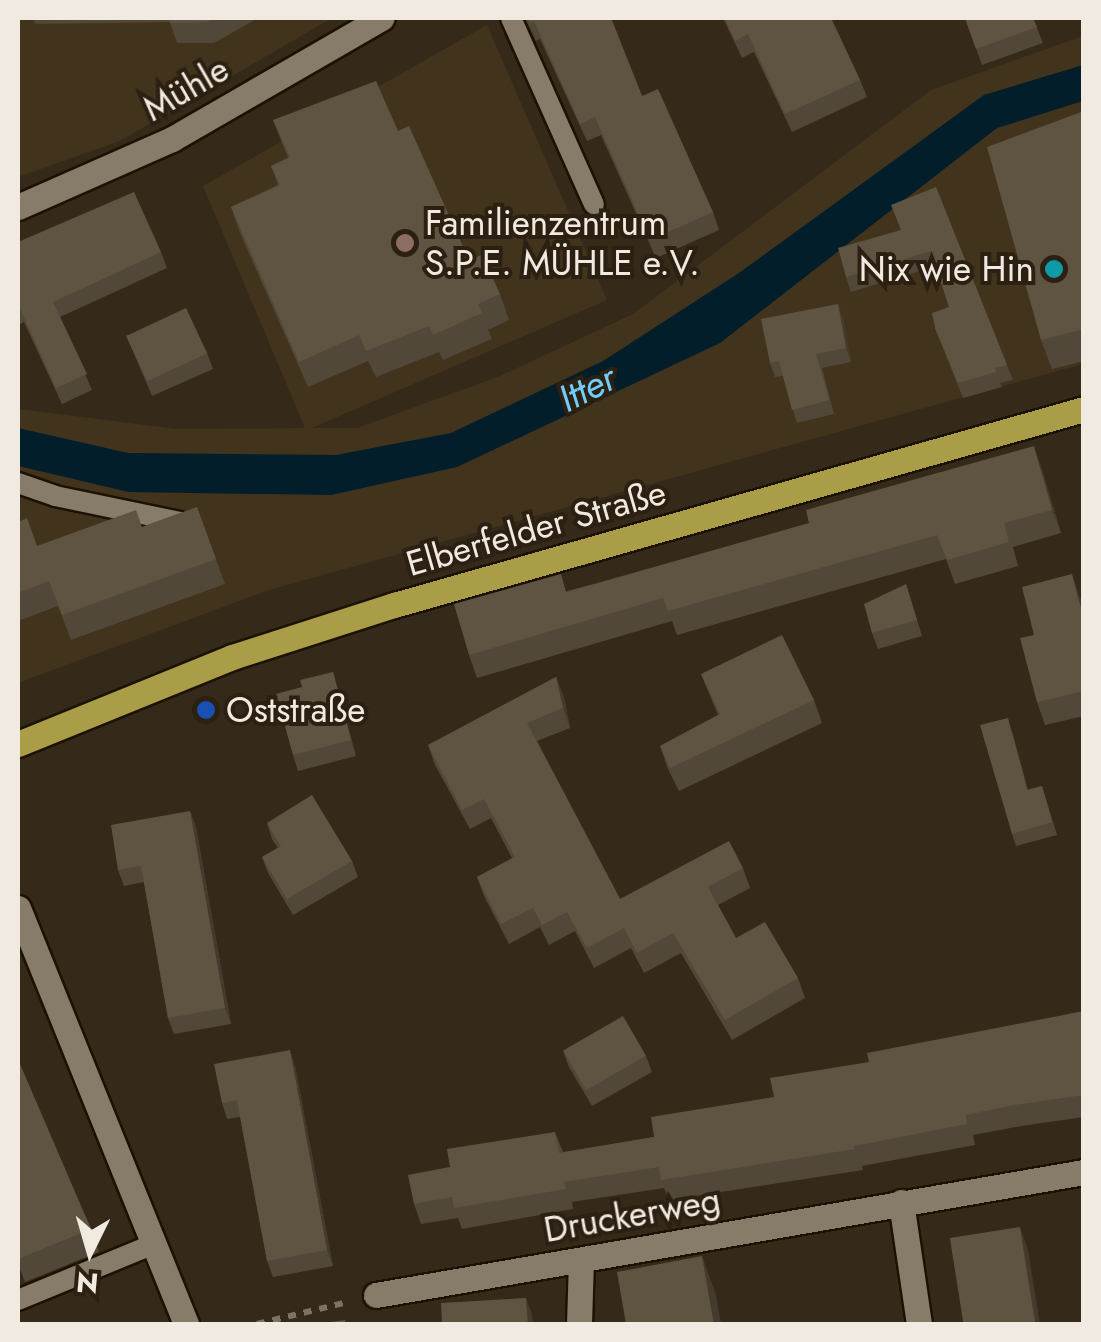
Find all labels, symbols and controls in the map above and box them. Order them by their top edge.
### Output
street label: Mühle [136,48,236,130]
place label: Familienzentrum S.P.E. MÜHLE e.V. [425,202,700,284]
marker: Familienzentrum S.P.E. MÜHLE e.V. [394,232,416,254]
place label: Nix wie Hin [859,248,1034,290]
marker: Nix wie Hin [1043,258,1065,280]
water label: Itter [551,354,623,422]
street label: Elberfelder Straße [401,471,671,585]
place label: Oststraße [226,689,365,731]
marker: Oststraße [195,699,217,721]
street label: Druckerweg [541,1179,723,1251]
north arrow [40,1202,140,1302]
text: N [74,1261,100,1304]

